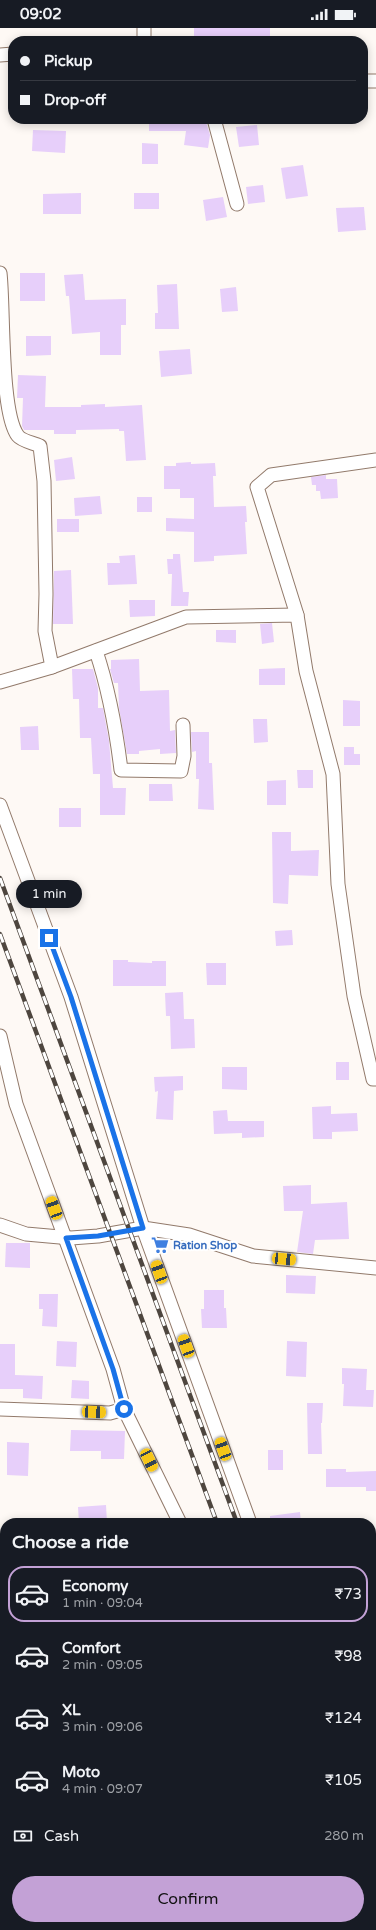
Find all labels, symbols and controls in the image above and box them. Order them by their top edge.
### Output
text: 09:02 [20,5,62,23]
text: Pickup [44,52,92,70]
text: Drop-off [44,91,106,109]
callout: 1 min [16,880,82,908]
text: 1 min [32,886,66,902]
route end [40,929,58,947]
car [44,1195,64,1221]
supermarket icon: Ration Shop [150,1235,170,1255]
place label: Ration Shop [173,1239,237,1253]
car [272,1252,296,1266]
car [149,1259,169,1285]
car [176,1333,196,1359]
route start [115,1400,133,1418]
car [82,1406,106,1418]
car [213,1436,233,1462]
car [138,1447,160,1473]
text: Choose a ride [12,1531,129,1553]
icon: car [14,1576,50,1612]
text: Economy [62,1577,128,1595]
text: ₹73 [334,1585,362,1603]
text: 1 min · 09:04 [62,1595,143,1611]
icon: car [14,1638,50,1674]
text: Comfort [62,1639,121,1657]
text: ₹98 [334,1647,362,1665]
text: 2 min · 09:05 [62,1657,143,1673]
icon: car [14,1700,50,1736]
text: XL [62,1701,81,1719]
text: ₹124 [325,1709,362,1727]
text: 3 min · 09:06 [62,1719,143,1735]
icon: car [14,1762,50,1798]
text: Moto [62,1763,100,1781]
text: ₹105 [325,1771,362,1789]
text: 4 min · 09:07 [62,1781,143,1797]
icon: cash [12,1825,34,1847]
text: Cash [44,1827,79,1845]
text: 280 m [324,1828,364,1844]
button: Confirm [12,1876,364,1922]

